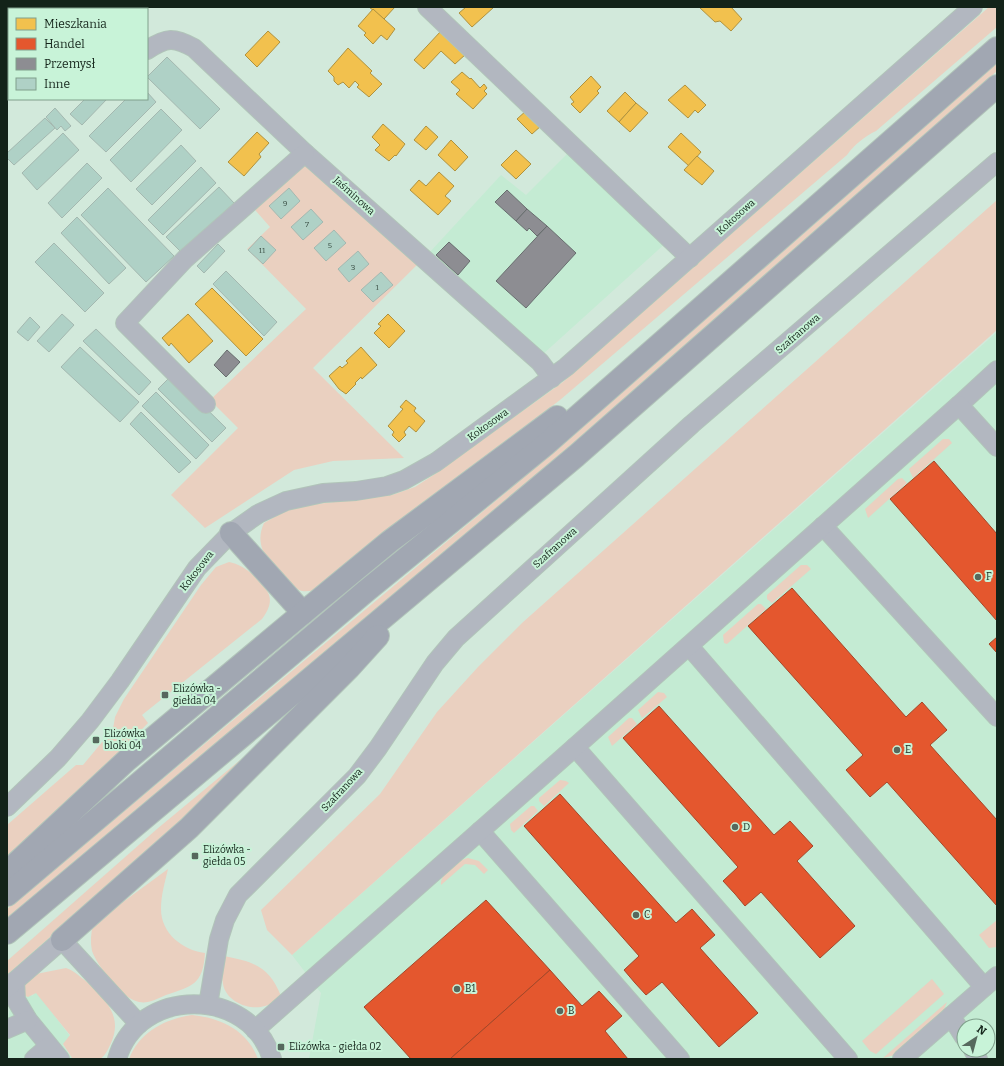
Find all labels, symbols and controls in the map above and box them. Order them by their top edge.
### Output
legend [8,8,148,100]
text: Mieszkania [44,17,107,31]
text: Handel [44,37,85,51]
text: Przemysł [44,57,96,71]
text: Inne [44,77,70,91]
street label: Jaśminowa [330,174,377,218]
street label: Kokosowa [714,196,758,237]
house number: 9 [283,199,288,208]
house number: 7 [305,220,309,229]
house number: 5 [328,241,332,250]
house number: 11 [259,246,266,255]
house number: 3 [351,263,356,272]
house number: 1 [375,283,379,292]
street label: Szafranowa [773,311,823,356]
street label: Kokosowa [465,406,511,444]
street label: Szafranowa [531,525,580,571]
street label: Kokosowa [178,548,217,593]
place label: F [986,571,992,583]
marker: F [973,572,983,582]
place label: Elizówka - giełda 04 [173,683,221,707]
marker: Elizówka - giełda 04 [160,690,170,700]
place label: Elizówka bloki 04 [104,728,146,752]
marker: Elizówka bloki 04 [91,735,101,745]
place label: E [905,744,911,756]
marker: E [892,745,902,755]
street label: Szafranowa [319,766,365,814]
place label: D [743,821,750,833]
marker: D [730,822,740,832]
place label: Elizówka - giełda 05 [203,844,251,868]
marker: Elizówka - giełda 05 [190,851,200,861]
place label: C [644,909,650,921]
marker: C [631,910,641,920]
place label: B1 [465,983,476,995]
marker: B1 [452,984,462,994]
place label: B [568,1005,574,1017]
marker: B [555,1006,565,1016]
north arrow [956,1018,996,1058]
text: N [974,1023,989,1038]
place label: Elizówka - giełda 02 [289,1041,381,1053]
marker: Elizówka - giełda 02 [276,1042,286,1052]

